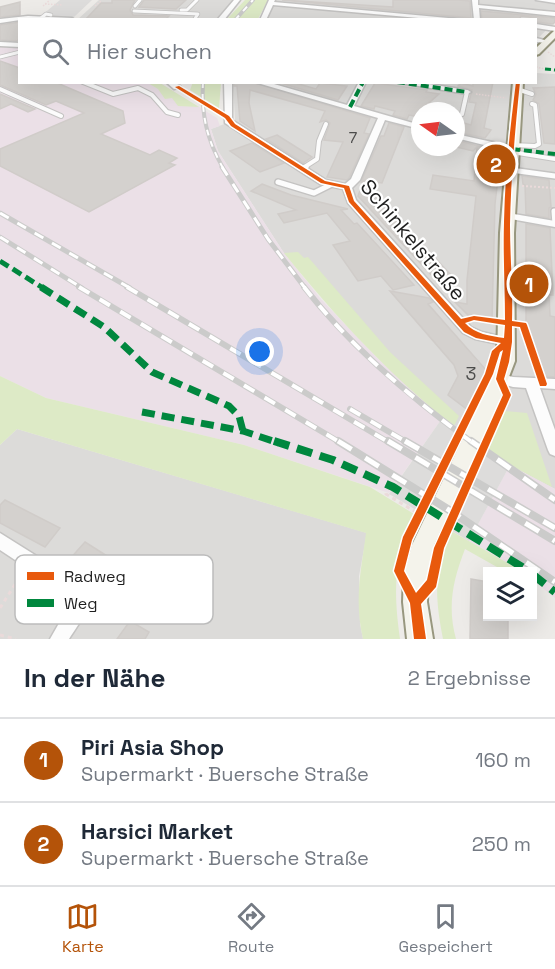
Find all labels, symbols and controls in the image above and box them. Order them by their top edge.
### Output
search box [18,18,537,84]
icon: search [39,35,72,68]
text: Hier suchen [87,37,212,65]
north arrow [411,102,465,156]
house number: 7 [349,128,357,147]
pin: 2 [476,142,516,186]
street label: Schinkelstraße [355,173,472,306]
pin: 1 [510,262,548,306]
your location [245,337,274,366]
house number: 3 [466,362,476,385]
legend [15,555,213,624]
text: Radweg [64,566,126,587]
map controls [483,567,537,621]
button: layers [483,567,537,621]
text: Weg [64,593,98,614]
text: In der Nähe [24,661,165,695]
text: 2 Ergebnisse [408,665,531,691]
text: Piri Asia Shop [81,733,224,761]
text: 1 [39,747,48,773]
text: 160 m [475,747,531,773]
text: Supermarkt · Buersche Straße [81,761,369,787]
text: Harsici Market [81,817,233,845]
text: 2 [38,831,49,857]
text: 250 m [472,831,531,857]
text: Supermarkt · Buersche Straße [81,845,369,871]
tab: Karte [62,900,104,957]
tab: Route [228,900,274,957]
tab: Gespeichert [398,900,493,957]

